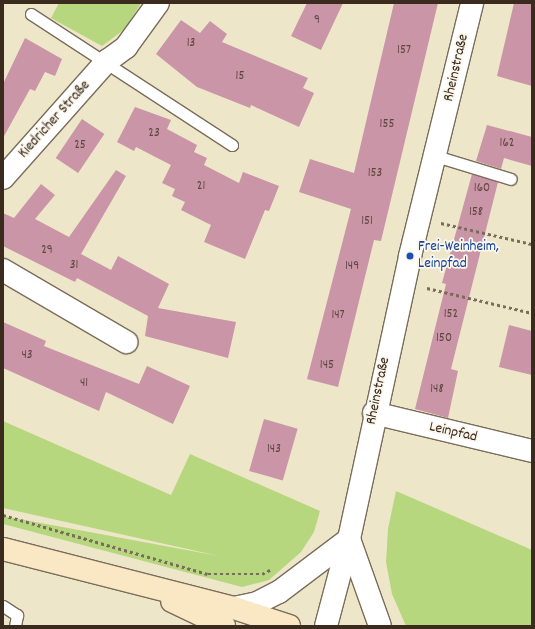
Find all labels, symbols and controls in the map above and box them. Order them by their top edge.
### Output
house number: 9 [314,13,320,29]
street label: Rheinstraße [441,33,473,103]
house number: 13 [187,36,195,52]
house number: 157 [397,43,411,59]
house number: 15 [236,69,244,85]
street label: Kiedricher Straße [15,77,95,163]
house number: 155 [380,117,394,133]
house number: 23 [148,126,160,142]
house number: 162 [500,136,514,152]
house number: 25 [74,138,86,154]
house number: 153 [368,166,382,182]
house number: 21 [197,179,205,195]
house number: 160 [474,181,490,197]
house number: 158 [469,205,483,221]
house number: 151 [361,214,373,230]
place label: Frei-Weinheim, Leinpfad [418,238,499,273]
house number: 29 [41,243,53,259]
marker: Frei-Weinheim, Leinpfad [405,251,415,261]
house number: 31 [70,258,78,274]
house number: 149 [345,259,359,275]
house number: 152 [444,307,458,323]
house number: 147 [331,308,345,324]
house number: 150 [436,331,452,347]
house number: 43 [21,348,33,364]
street label: Rheinstraße [363,356,395,426]
house number: 145 [320,358,334,374]
house number: 41 [80,376,88,392]
house number: 148 [430,382,444,398]
street label: Leinpfad [427,419,479,447]
house number: 143 [267,442,281,458]

